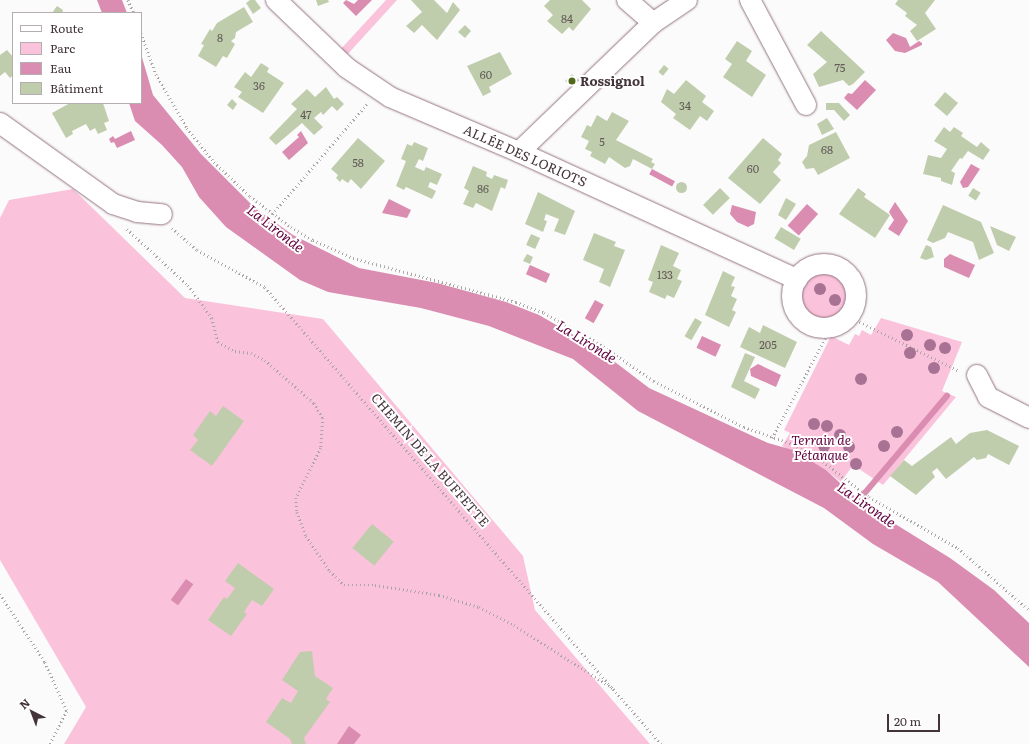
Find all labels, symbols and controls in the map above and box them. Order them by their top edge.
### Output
house number: 84 [561,11,573,25]
legend [12,12,142,104]
text: Route [50,19,84,37]
house number: 8 [217,30,223,44]
text: Parc [50,39,75,57]
text: Eau [50,59,71,77]
house number: 75 [835,60,845,74]
house number: 60 [480,67,492,81]
place label: Rossignol [580,73,645,89]
marker: Rossignol [567,76,577,86]
house number: 36 [253,78,265,92]
text: Bâtiment [50,79,103,97]
house number: 34 [679,98,691,112]
house number: 47 [300,107,312,121]
street label: ALLÉE DES LORIOTS [461,122,589,190]
house number: 5 [599,134,605,148]
house number: 68 [821,142,833,156]
house number: 58 [352,155,364,169]
house number: 60 [747,161,759,175]
house number: 86 [477,181,489,195]
water label: La Lironde [244,201,308,255]
house number: 133 [657,267,673,281]
water label: La Lironde [554,316,620,366]
house number: 205 [759,337,777,351]
street label: CHEMIN DE LA BUFFETTE [368,390,492,530]
park label: Terrain de Pétanque [791,433,851,464]
water label: La Lironde [835,478,899,530]
north arrow [12,692,52,732]
text: N [15,694,33,712]
scale bar [889,706,942,732]
text: 20 m [894,712,921,730]

